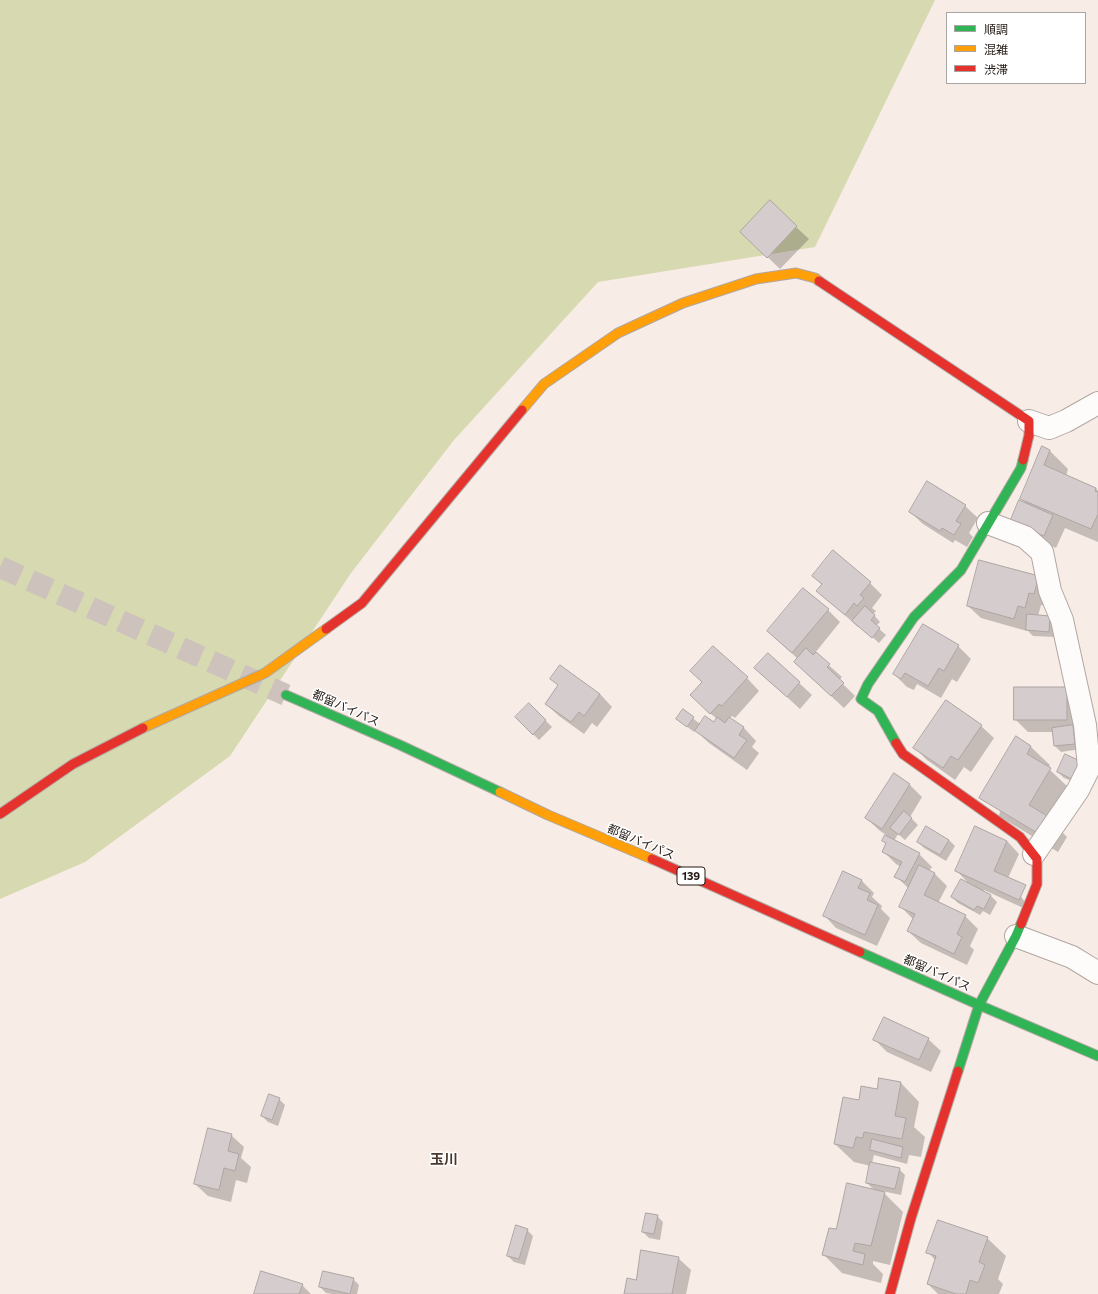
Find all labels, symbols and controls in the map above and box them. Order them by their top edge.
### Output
legend [946,12,1086,84]
text: 順調 [984,22,1008,36]
text: 混雑 [984,42,1008,56]
text: 渋滞 [984,62,1008,76]
street label: 都留バイパス [310,687,382,729]
street label: 都留バイパス [605,821,677,863]
road number: 139 [677,867,705,885]
street label: 都留バイパス [901,952,973,994]
district label: 玉川 [430,1151,458,1167]

